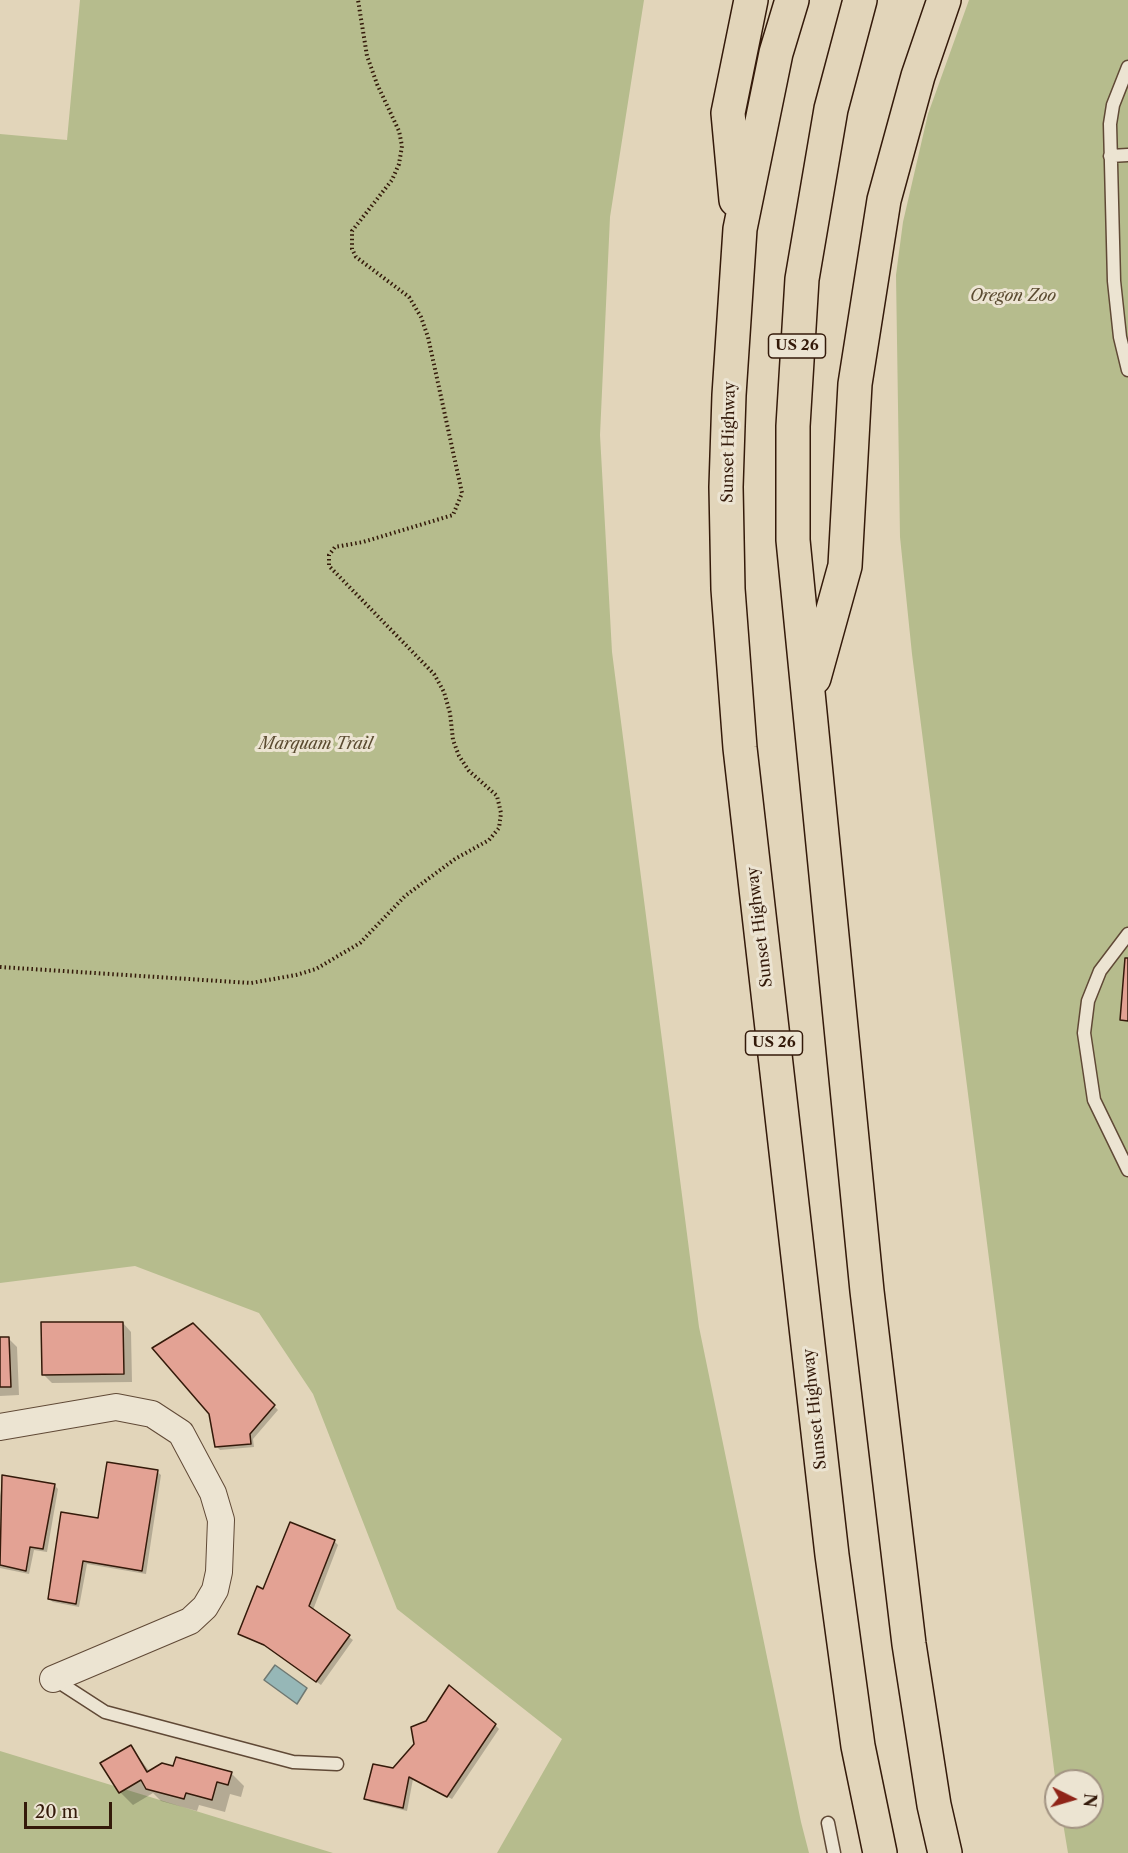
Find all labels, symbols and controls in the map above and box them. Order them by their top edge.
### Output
park label: Oregon Zoo [970,286,1056,306]
road number: US 26 [768,334,826,358]
street label: Sunset Highway [718,381,740,503]
park label: Marquam Trail [259,734,373,754]
street label: Sunset Highway [743,865,777,989]
road number: US 26 [746,1031,802,1055]
street label: Sunset Highway [799,1348,831,1470]
north arrow [1044,1769,1104,1829]
scale bar [27,1790,116,1828]
text: N [1079,1793,1101,1808]
text: 20 m [35,1801,78,1823]

